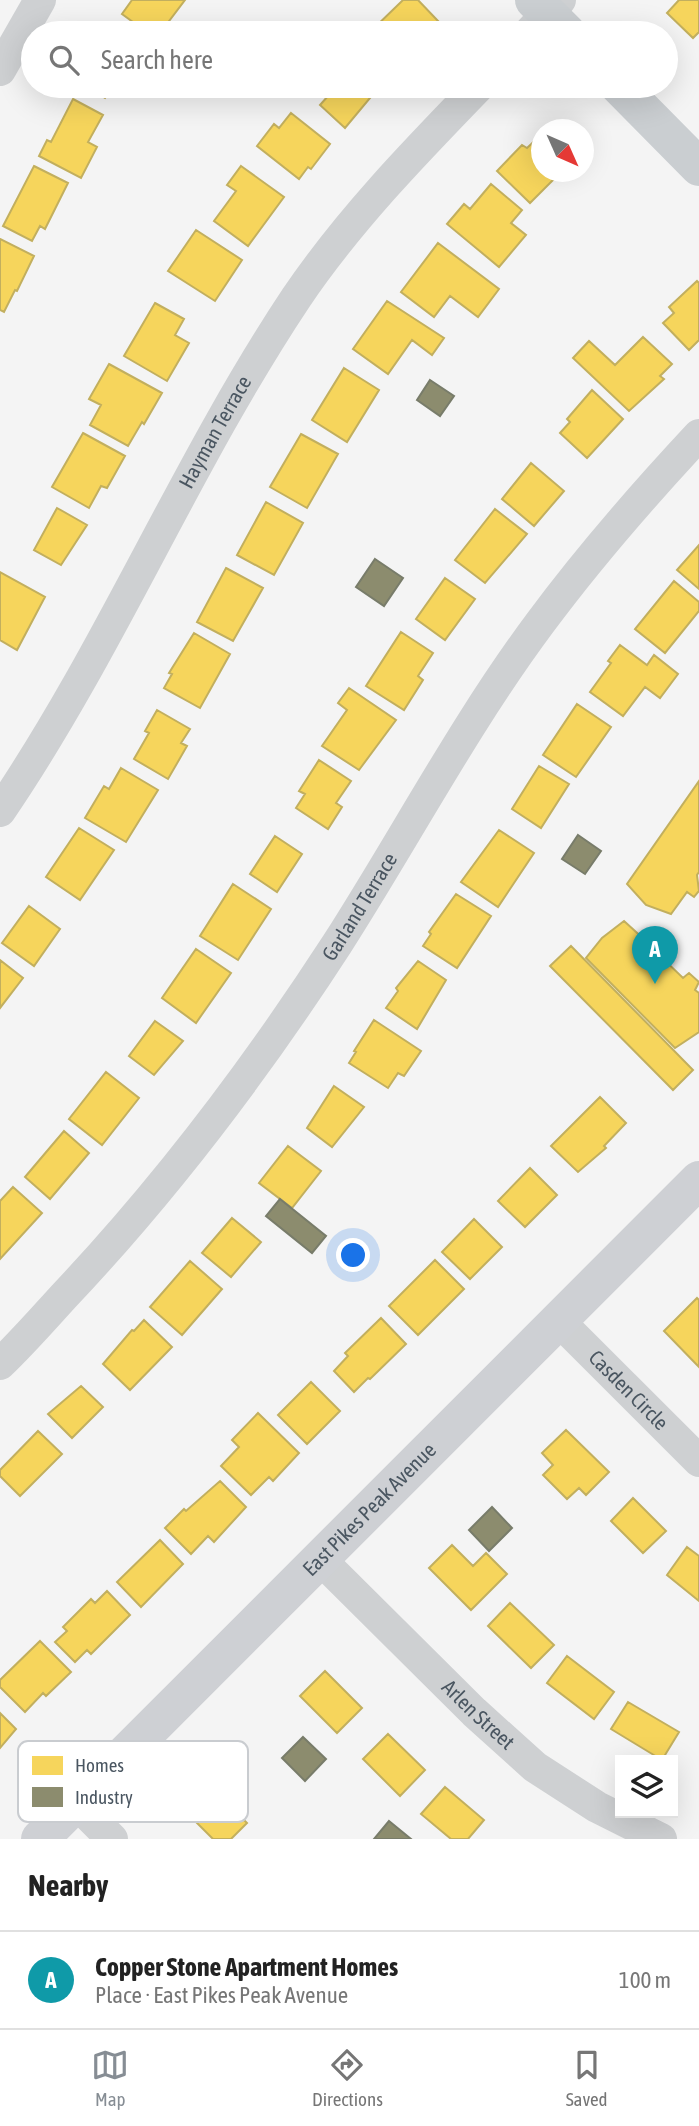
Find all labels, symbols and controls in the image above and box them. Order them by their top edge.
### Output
search box [21,21,678,98]
icon: search [45,41,83,79]
text: Search here [101,45,213,75]
north arrow [531,119,594,182]
street label: Hayman Terrace [173,371,256,492]
street label: Garland Terrace [317,848,401,965]
pin: A [632,926,678,984]
your location [336,1238,370,1272]
street label: Casden Circle [584,1345,674,1434]
street label: East Pikes Peak Avenue [297,1437,440,1580]
street label: Arlen Street [438,1674,520,1754]
legend [18,1741,248,1822]
text: Homes [75,1754,124,1776]
map controls [615,1755,678,1818]
button: layers [615,1755,678,1818]
text: Industry [75,1786,133,1808]
text: Nearby [28,1868,108,1902]
text: Copper Stone Apartment Homes [95,1952,398,1982]
text: A [45,1967,57,1993]
text: 100 m [619,1967,671,1993]
text: Place · East Pikes Peak Avenue [95,1982,348,2008]
tab: Map [91,2046,129,2110]
tab: Directions [312,2046,383,2110]
tab: Saved [566,2046,608,2110]

